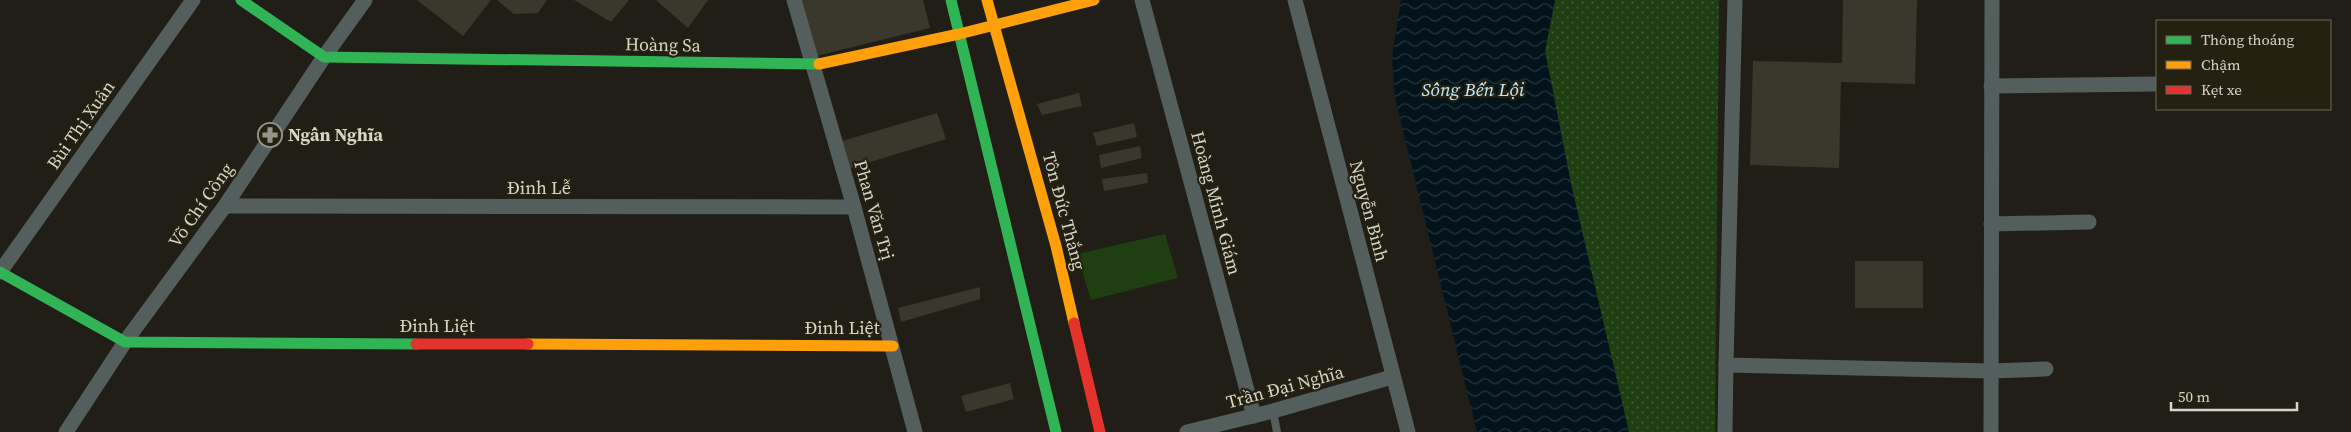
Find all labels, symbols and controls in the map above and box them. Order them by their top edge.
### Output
legend [2156,20,2331,110]
text: Thông thoáng [2201,29,2294,50]
street label: Hoàng Sa [625,31,702,58]
text: Chậm [2201,54,2241,75]
street label: Bùi Thị Xuân [41,75,121,174]
water label: Sông Bến Lội [1422,76,1525,102]
text: Kẹt xe [2201,79,2242,100]
pharmacy icon: Ngân Nghĩa [257,122,283,148]
place label: Ngân Nghĩa [288,122,383,147]
street label: Hoàng Minh Giám [1185,128,1248,277]
street label: Tôn Đức Thắng [1037,149,1092,273]
street label: Võ Chí Công [162,157,239,252]
street label: Phan Văn Trị [848,157,901,263]
street label: Nguyễn Bình [1344,157,1395,264]
street label: Đinh Lễ [507,175,571,200]
street label: Đinh Liệt [399,313,475,338]
street label: Đinh Liệt [804,315,880,340]
street label: Trần Đại Nghĩa [1223,359,1347,414]
scale bar [2171,380,2297,412]
text: 50 m [2178,386,2210,407]

